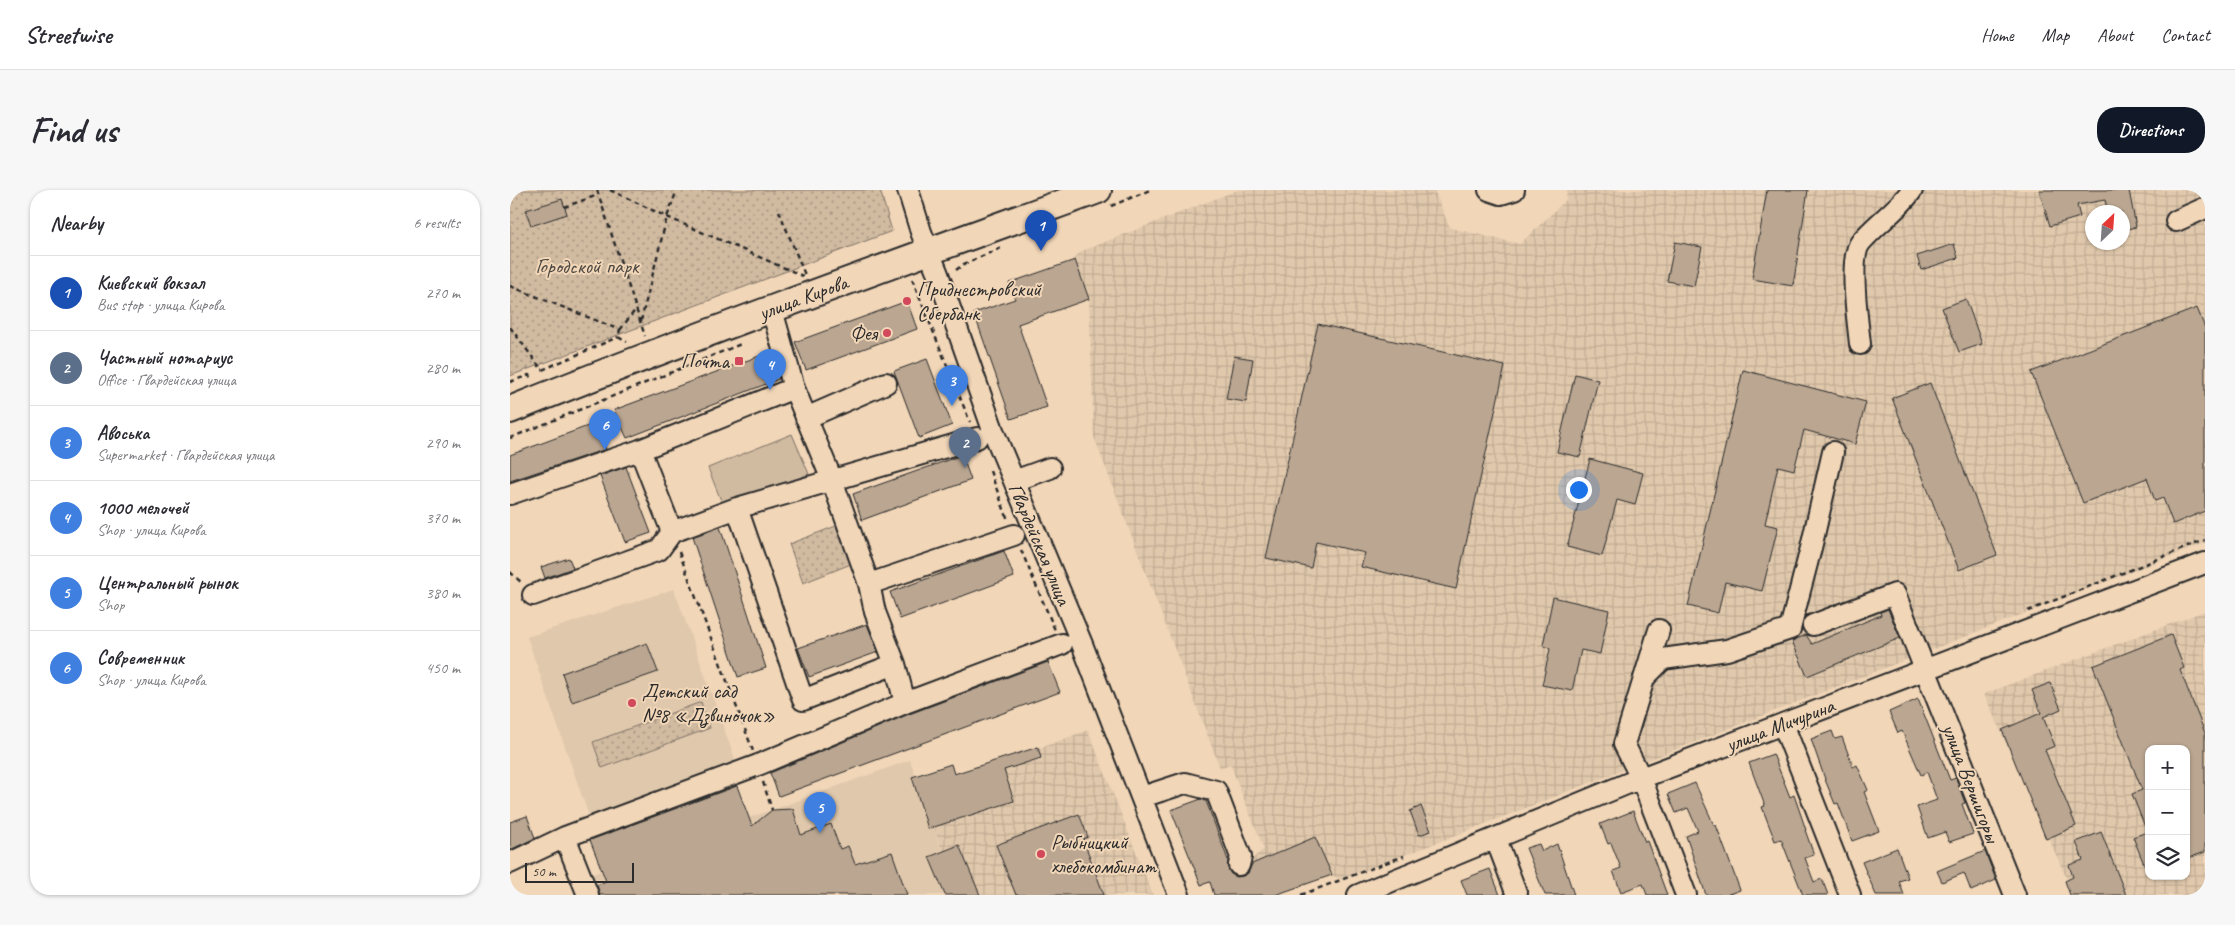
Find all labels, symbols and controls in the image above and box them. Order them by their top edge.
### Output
text: Streetwise [25,20,111,50]
text: Home [1981,24,2014,46]
text: Map [2042,24,2069,46]
text: About [2097,24,2133,46]
text: Contact [2161,24,2210,46]
button: Directions [2097,107,2205,153]
text: Find us [30,108,117,153]
north arrow [2085,205,2130,250]
text: Nearby [50,210,103,236]
pin: 1 [1025,210,1057,251]
text: 6 results [413,213,460,233]
park label: Городской парк [535,253,640,279]
street label: улица Кирова [753,268,853,326]
text: Киевский вокзал [97,271,204,295]
place label: Приднестровский Сбербанк [917,276,1042,326]
text: 1 [62,283,70,303]
text: 270 m [426,283,460,303]
text: Bus stop · улица Кирова [97,295,224,315]
marker: Приднестровский Сбербанк [901,295,913,307]
place label: Фея [850,320,878,346]
marker: Фея [881,327,893,339]
text: Частный нотариус [97,346,232,370]
place label: Почта [681,348,731,374]
pin: 4 [754,349,786,390]
marker: Почта [733,355,745,367]
text: 2 [62,358,70,378]
text: 280 m [426,358,460,378]
pin: 3 [936,365,968,406]
text: Office · Гвардейская улица [97,370,236,390]
pin: 6 [589,409,621,450]
text: Авоська [97,421,149,445]
pin: 2 [949,427,981,468]
text: 3 [62,433,70,453]
text: 290 m [426,433,460,453]
text: Supermarket · Гвардейская улица [97,445,275,465]
your location [1566,477,1592,503]
street label: Гвардейская улица [1003,479,1078,610]
text: 1000 мелочей [97,496,189,520]
text: 4 [62,508,70,528]
text: 370 m [426,508,460,528]
text: Shop · улица Кирова [97,520,206,540]
text: Центральный рынок [97,571,238,595]
text: 5 [63,583,69,603]
text: 380 m [426,583,460,603]
text: Shop [97,595,124,615]
text: Современник [97,646,184,670]
text: 6 [62,658,70,678]
text: 450 m [426,658,460,678]
text: Shop · улица Кирова [97,670,206,690]
place label: Детский сад №8 «Дзвиночок» [642,678,775,729]
street label: улица Мичурина [1720,692,1840,758]
marker: Детский сад №8 «Дзвиночок» [626,697,638,709]
street label: улица Вершигоры [1936,718,2006,848]
map controls [2145,745,2190,880]
button: + [2145,745,2190,790]
button: − [2145,790,2190,835]
pin: 5 [804,792,836,833]
place label: Рыбницкий хлебокомбинат [1051,829,1157,879]
button: layers [2145,835,2190,880]
marker: Рыбницкий хлебокомбинат [1035,848,1047,860]
scale bar [525,860,634,883]
text: 50 m [532,863,556,880]

